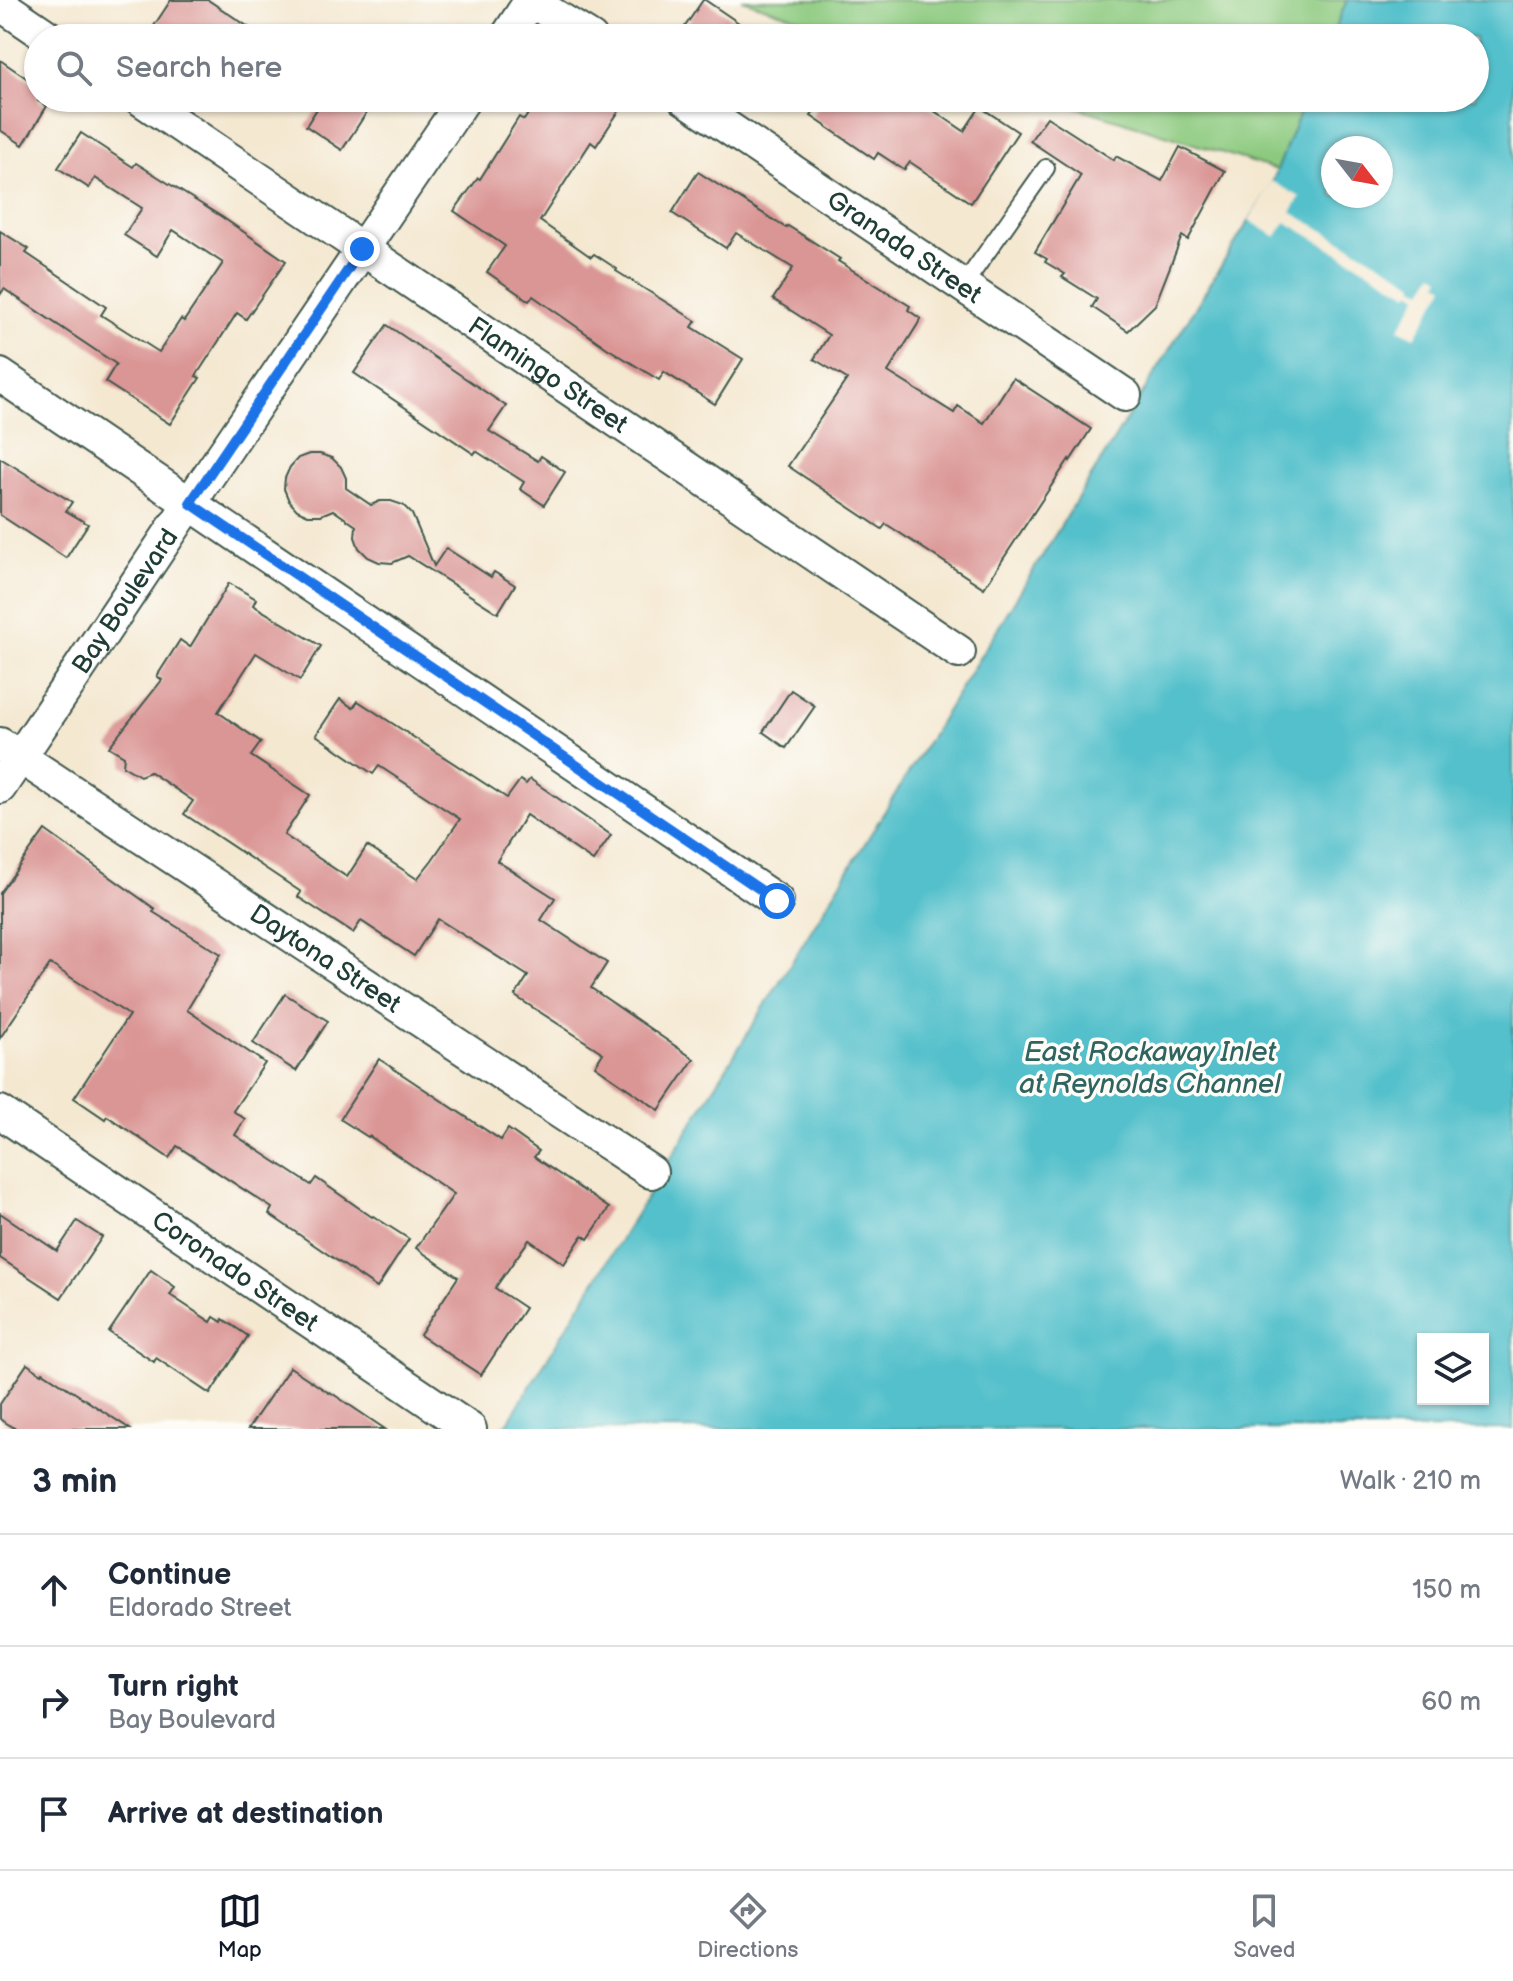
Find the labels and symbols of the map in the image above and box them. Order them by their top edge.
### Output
north arrow [1321,136,1393,208]
street label: Granada Street [820,185,987,311]
route end [344,231,380,267]
street label: Flamingo Street [462,311,633,441]
street label: Bay Boulevard [66,523,185,680]
route start [759,883,795,919]
street label: Daytona Street [244,899,406,1020]
water label: East Rockaway Inlet at Reynolds Channel [1019,1036,1282,1101]
street label: Coronado Street [146,1205,324,1339]

